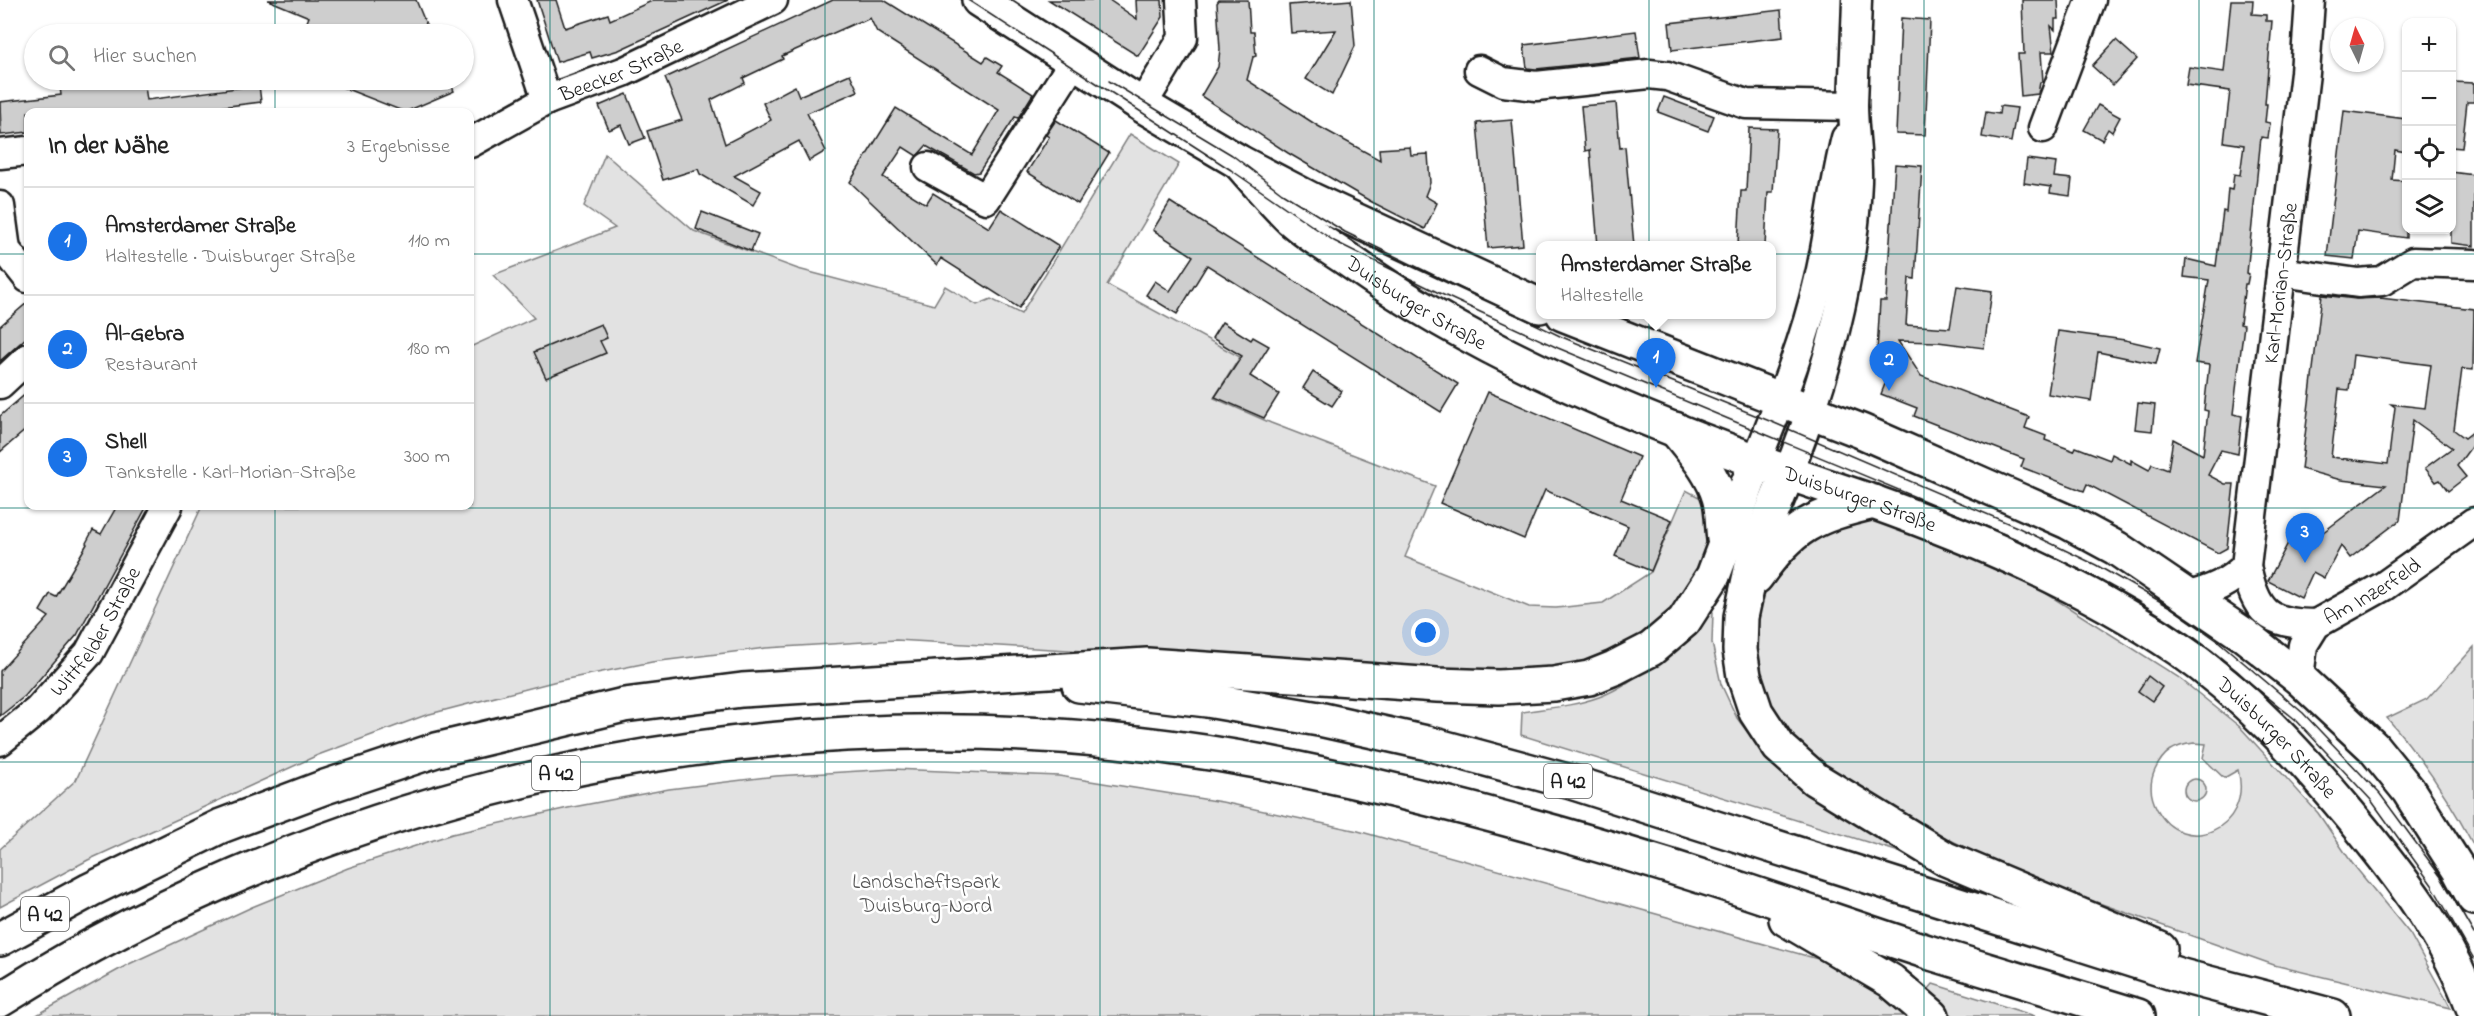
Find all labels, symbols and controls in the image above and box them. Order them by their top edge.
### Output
north arrow [2330,18,2384,72]
map controls [2402,18,2456,234]
button: + [2402,18,2456,72]
search box [24,24,474,90]
street label: Beecker Straße [555,32,689,111]
icon: search [45,41,78,74]
text: Hier suchen [93,41,197,73]
button: − [2402,72,2456,126]
button: locate [2402,126,2456,180]
text: In der Nähe [48,128,169,166]
text: 3 Ergebnisse [347,133,450,162]
button: layers [2402,180,2456,234]
street label: Karl-Morian-Straße [2257,201,2307,365]
text: Amsterdamer Straße [105,211,296,243]
text: 1 [64,227,71,256]
text: 110 m [408,227,450,256]
popup [1536,241,1776,319]
text: Haltestelle · Duisburger Straße [105,243,355,272]
street label: Duisburger Straße [1338,249,1492,359]
text: Amsterdamer Straße [1561,250,1751,282]
text: Haltestelle [1561,282,1644,311]
text: Al-Gebra [105,319,184,351]
text: 2 [63,335,72,364]
text: 180 m [407,335,450,364]
pin: 1 [1636,338,1676,388]
pin: 2 [1870,342,1908,391]
text: Restaurant [105,351,198,380]
text: Shell [105,427,147,459]
text: 3 [63,443,72,472]
text: 300 m [404,443,450,472]
text: Tankstelle · Karl-Morian-Straße [105,459,356,488]
street label: Duisburger Straße [1777,459,1941,541]
pin: 3 [2286,514,2324,563]
street label: Am Inzerfeld [2319,551,2428,634]
street label: Wittfelder Straße [44,561,150,704]
your location [1411,618,1440,647]
street label: Duisburger Straße [2208,670,2343,806]
road number: A 42 [532,756,580,790]
road number: A 42 [1544,764,1592,798]
park label: Landschaftspark Duisburg-Nord [852,868,1001,924]
road number: A 42 [21,897,69,931]

